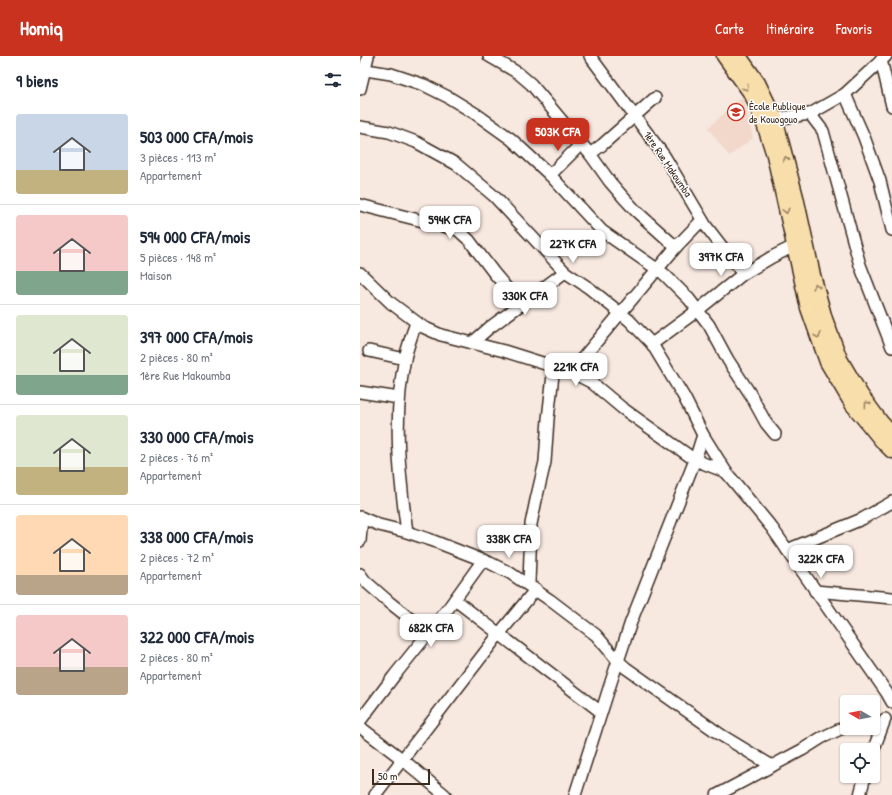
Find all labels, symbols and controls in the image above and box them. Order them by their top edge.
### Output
text: Homiq [20,15,63,41]
text: Carte [715,19,744,38]
text: Itinéraire [766,19,814,38]
text: Favoris [836,19,872,38]
text: 9 biens [16,69,58,92]
icon: filters [322,69,344,91]
one-way arrow [742,83,749,90]
place label: École Publique de Kouogouo [749,99,807,126]
school or university icon: École Publique de Kouogouo [726,102,746,122]
pin: 503K CFA [517,118,599,152]
text: 503K CFA [535,122,581,140]
text: 503 000 CFA/mois [140,125,253,148]
street label: 1ère Rue Makoumba [641,128,696,200]
icon: home [48,130,96,178]
text: 3 pièces · 113 m² [140,148,216,166]
one-way arrow [783,156,791,163]
text: Appartement [140,166,202,184]
pin: 594K CFA [409,206,491,240]
one-way arrow [782,207,790,214]
text: 594K CFA [428,210,472,228]
text: 594 000 CFA/mois [140,225,250,248]
pin: 227K CFA [532,230,614,264]
icon: home [48,231,96,279]
text: 227K CFA [550,234,596,252]
pin: 397K CFA [680,243,762,277]
text: 397K CFA [698,247,744,265]
text: 5 pièces · 148 m² [140,248,216,266]
text: Maison [140,266,172,284]
pin: 330K CFA [484,282,566,316]
one-way arrow [812,283,821,290]
text: 330K CFA [502,286,548,304]
text: 397 000 CFA/mois [140,325,253,348]
icon: home [48,331,96,379]
one-way arrow [813,333,822,340]
text: 2 pièces · 80 m² [140,348,213,366]
pin: 221K CFA [535,353,617,387]
text: 221K CFA [553,357,599,375]
text: 1ère Rue Makoumba [140,366,230,384]
one-way arrow [865,402,872,409]
text: 330 000 CFA/mois [140,425,253,448]
icon: home [48,431,96,479]
text: 2 pièces · 76 m² [140,448,213,466]
text: Appartement [140,466,202,484]
text: 338 000 CFA/mois [140,525,253,548]
pin: 338K CFA [468,525,550,559]
text: 338K CFA [486,529,532,547]
icon: home [48,531,96,579]
pin: 322K CFA [780,545,862,579]
text: 2 pièces · 72 m² [140,548,214,566]
text: 322K CFA [798,549,844,567]
text: Appartement [140,566,202,584]
pin: 682K CFA [390,614,472,648]
text: 682K CFA [408,618,454,636]
text: 322 000 CFA/mois [140,625,254,648]
icon: home [48,631,96,679]
text: 2 pièces · 80 m² [140,648,213,666]
text: Appartement [140,666,202,684]
north arrow [840,695,880,735]
map controls [840,695,880,783]
button: locate [840,743,880,783]
scale bar [372,767,430,786]
text: 50 m [378,769,398,783]

